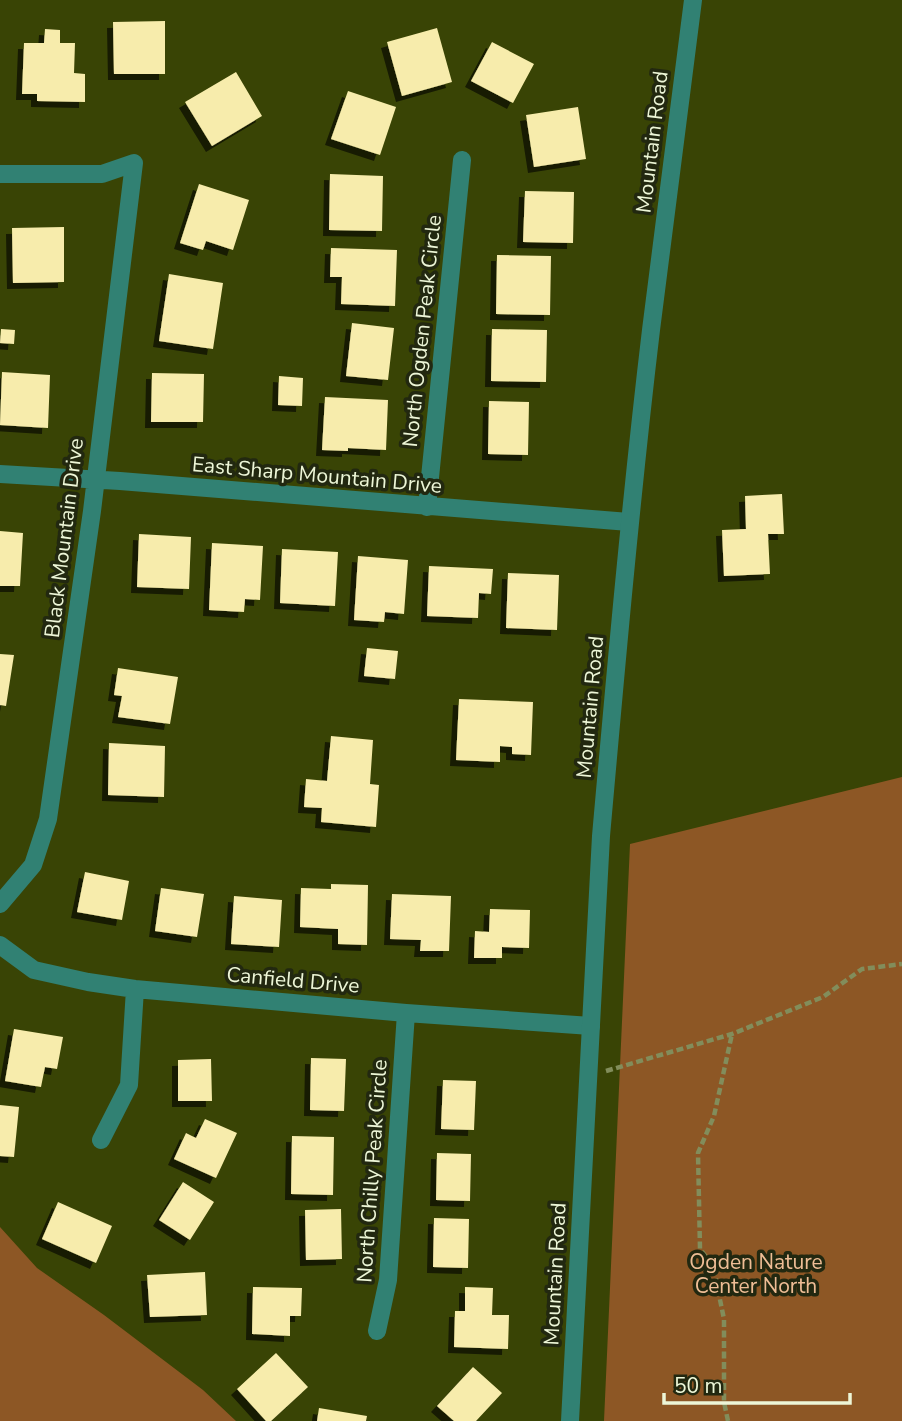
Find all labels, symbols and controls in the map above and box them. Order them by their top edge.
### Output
street label: Mountain Road [629,69,675,215]
street label: North Ogden Peak Circle [396,213,448,449]
street label: Black Mountain Drive [38,437,90,639]
street label: East Sharp Mountain Drive [191,450,443,500]
street label: Mountain Road [570,635,610,779]
street label: Canfield Drive [225,960,361,1000]
street label: North Chilly Peak Circle [350,1058,394,1284]
street label: Mountain Road [537,1202,573,1346]
park label: Ogden Nature Center North [689,1248,823,1300]
scale bar [664,1362,850,1406]
text: 50 m [674,1372,723,1400]

